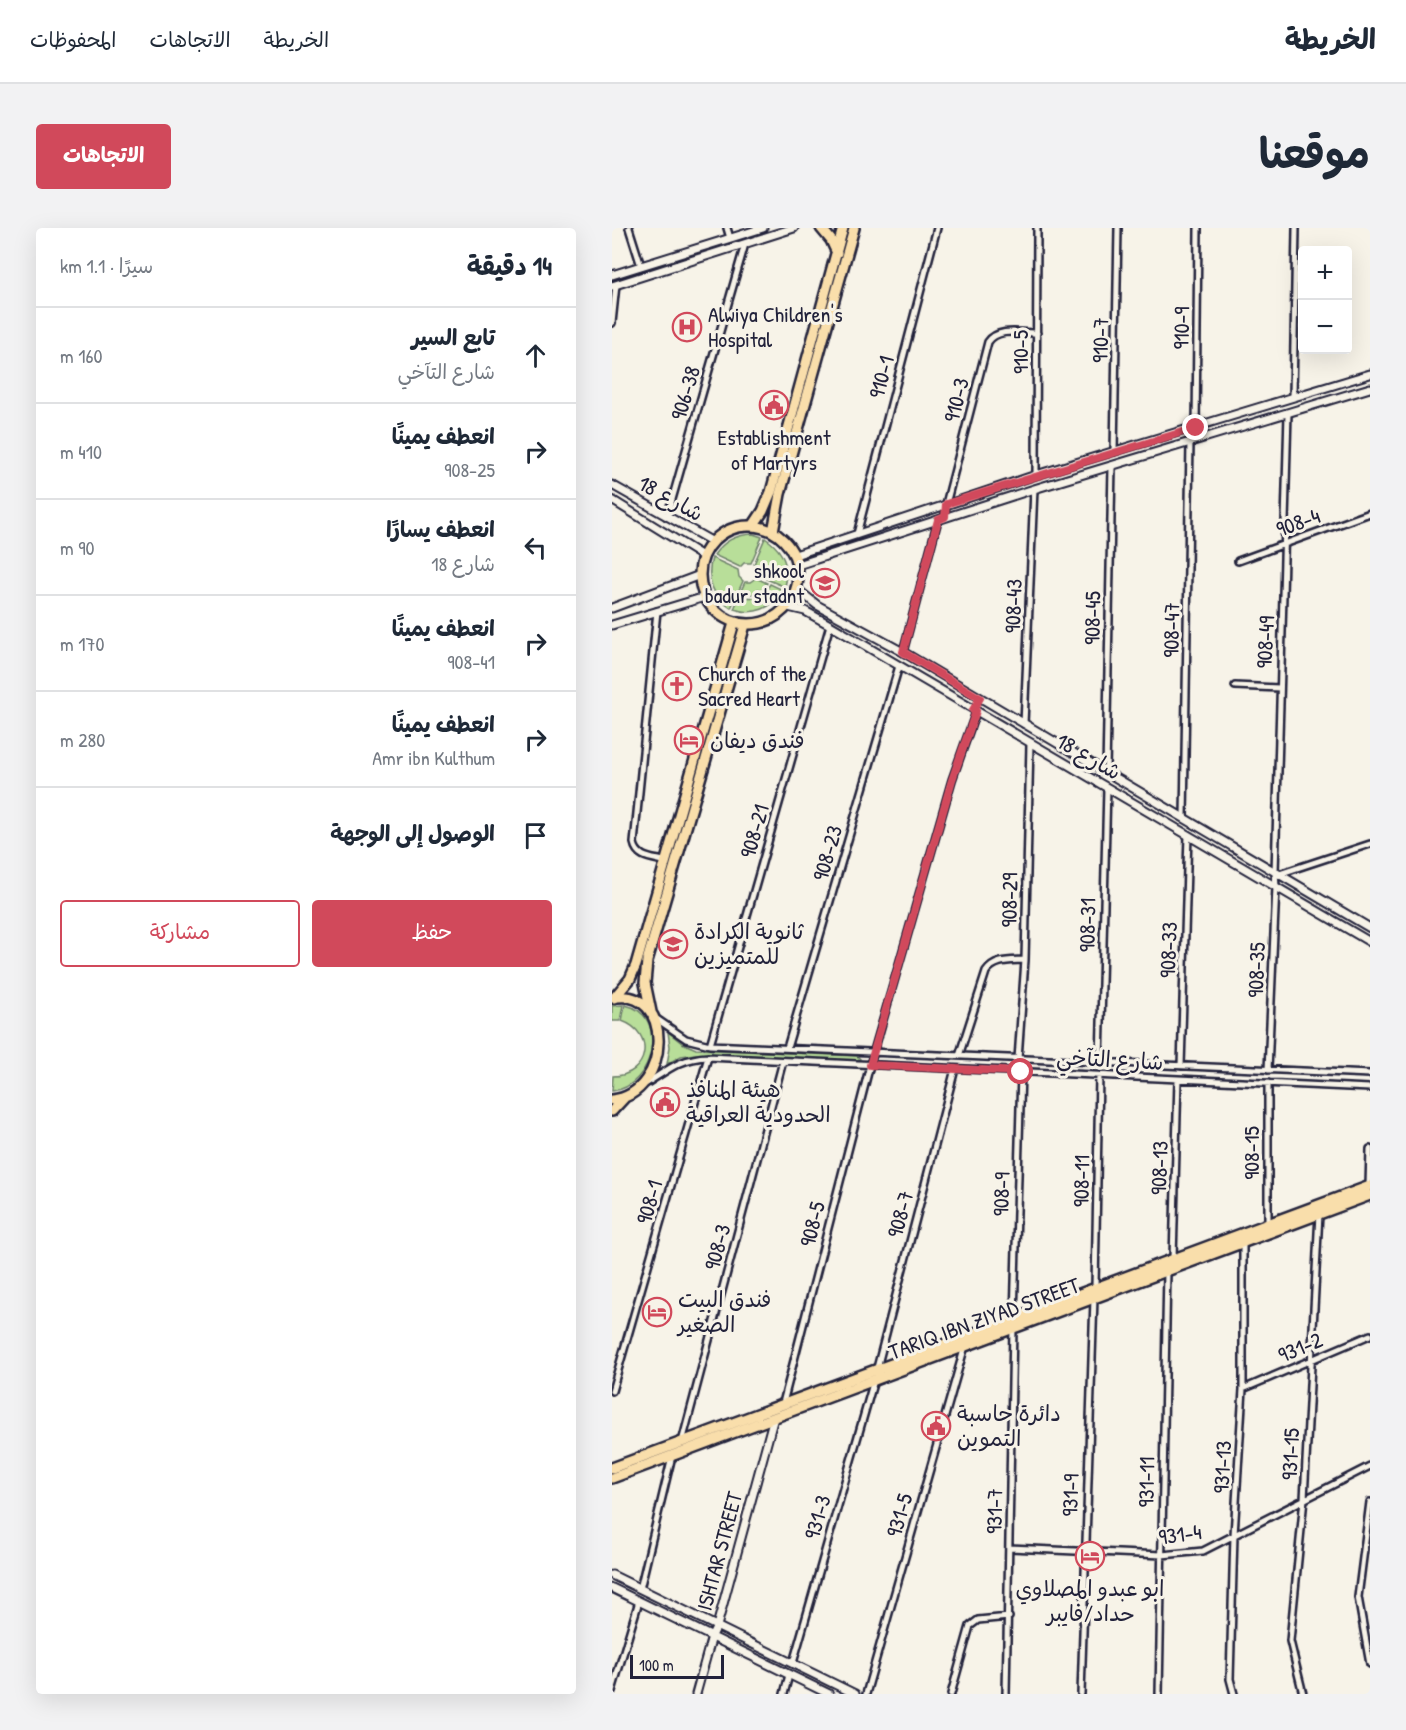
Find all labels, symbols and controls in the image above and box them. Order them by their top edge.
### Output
text: الخريطة [1285,20,1376,58]
text: المحفوظات [30,25,116,54]
text: الاتجاهات [149,25,231,54]
text: الخريطة [264,25,329,54]
button: الاتجاهات [36,124,171,189]
text: موقعنا [1259,124,1370,181]
map controls [1298,246,1352,354]
button: + [1298,246,1352,300]
text: 14 دقيقة [467,248,552,283]
text: سيرًا · 1.1 km [60,252,153,279]
place label: Alwiya Children's Hospital [708,299,843,354]
button: − [1298,300,1352,354]
street label: 910-9 [1166,306,1196,350]
hospital icon: Alwiya Children's Hospital [671,311,703,343]
street label: 910-7 [1085,317,1115,363]
text: تابع السير [412,322,495,352]
street label: 910-5 [1005,330,1035,374]
icon: ahead [519,339,552,372]
text: 160 m [60,342,102,369]
street label: 910-1 [861,352,901,402]
text: شارع التآخي [398,358,495,385]
street label: 906-38 [663,362,707,424]
street label: 910-3 [936,375,976,425]
public building icon: Establishment of Martyrs [758,389,790,421]
route end [1182,414,1208,440]
text: انعطف يمينًا [392,421,495,451]
place label: Establishment of Martyrs [717,422,831,477]
icon: right [519,435,552,468]
text: 410 m [60,438,102,465]
text: 908-25 [444,456,495,483]
street label: شارع 18 [633,468,709,529]
street label: 908-4 [1272,500,1324,544]
text: انعطف يسارًا [386,514,495,544]
icon: left [519,531,552,564]
text: 90 m [60,534,95,561]
text: شارع 18 [431,550,495,577]
place label: shkool badur stadnt [705,555,804,610]
school or university icon: shkool badur stadnt [809,567,841,599]
street label: 908-43 [997,578,1029,634]
street label: 908-45 [1077,591,1107,645]
street label: 908-47 [1156,602,1186,658]
text: انعطف يمينًا [392,613,495,643]
street label: 908-49 [1249,615,1281,669]
icon: right [519,627,552,660]
text: 170 m [60,630,104,657]
text: 908-41 [447,648,495,675]
place label: Church of the Sacred Heart [698,658,807,713]
church icon: Church of the Sacred Heart [661,670,693,702]
text: انعطف يمينًا [392,709,495,739]
icon: right [519,723,552,756]
hotel icon: فندق ديفان [673,724,705,756]
place label: فندق ديفان [710,725,805,755]
street label: شارع 18 [1051,725,1127,787]
text: 280 m [60,726,105,753]
text: Amr ibn Kulthum [372,744,495,771]
street label: 908-21 [732,801,776,861]
text: الوصول إلى الوجهة [330,818,495,848]
icon: arrive [519,819,552,852]
street label: 908-23 [805,822,849,884]
street label: 908-29 [994,872,1024,928]
street label: 908-31 [1072,898,1102,952]
button: مشاركة [60,900,300,967]
button: حفظ [312,900,552,967]
place label: ثانوية الكرادة للمتميزين [694,916,804,971]
street label: 908-33 [1152,921,1184,979]
school or university icon: ثانوية الكرادة للمتميزين [657,928,689,960]
street label: 908-35 [1240,942,1272,998]
street label: شارع التآخي [1055,1041,1164,1082]
route start [1007,1058,1033,1084]
place label: هيئة المنافذ الحدودية العراقية [686,1074,831,1129]
public building icon: هيئة المنافذ الحدودية العراقية [649,1086,681,1118]
street label: 908-15 [1236,1126,1266,1180]
street label: 908-13 [1143,1140,1175,1196]
street label: 908-11 [1066,1155,1096,1207]
street label: 908-9 [985,1171,1017,1217]
street label: 908-1 [628,1177,670,1227]
street label: 908-7 [879,1187,921,1241]
street label: 908-5 [792,1198,832,1250]
street label: 908-3 [697,1221,738,1273]
street label: TARIQ IBN ZIYAD STREET [884,1269,1084,1366]
place label: فندق البيت الصغير [676,1284,771,1339]
hotel icon: فندق البيت الصغير [641,1296,673,1328]
street label: 931-2 [1273,1324,1327,1370]
place label: دائرة حاسبة التموين [957,1398,1061,1453]
public building icon: دائرة حاسبة التموين [920,1410,952,1442]
street label: 931-15 [1274,1427,1306,1481]
street label: 931-13 [1206,1440,1238,1494]
street label: 931-11 [1131,1456,1161,1508]
street label: 931-9 [1054,1473,1086,1517]
street label: ISHTAR STREET [689,1488,749,1614]
street label: 931-7 [979,1488,1009,1534]
street label: 931-5 [878,1490,920,1540]
street label: 931-3 [796,1491,838,1543]
street label: 931-4 [1157,1516,1203,1552]
hotel icon: ابو عبدو المصلاوي حداد/فايبر [1074,1540,1106,1572]
place label: ابو عبدو المصلاوي حداد/فايبر [1016,1573,1164,1628]
scale bar [630,1652,724,1680]
text: 100 m [639,1654,674,1676]

